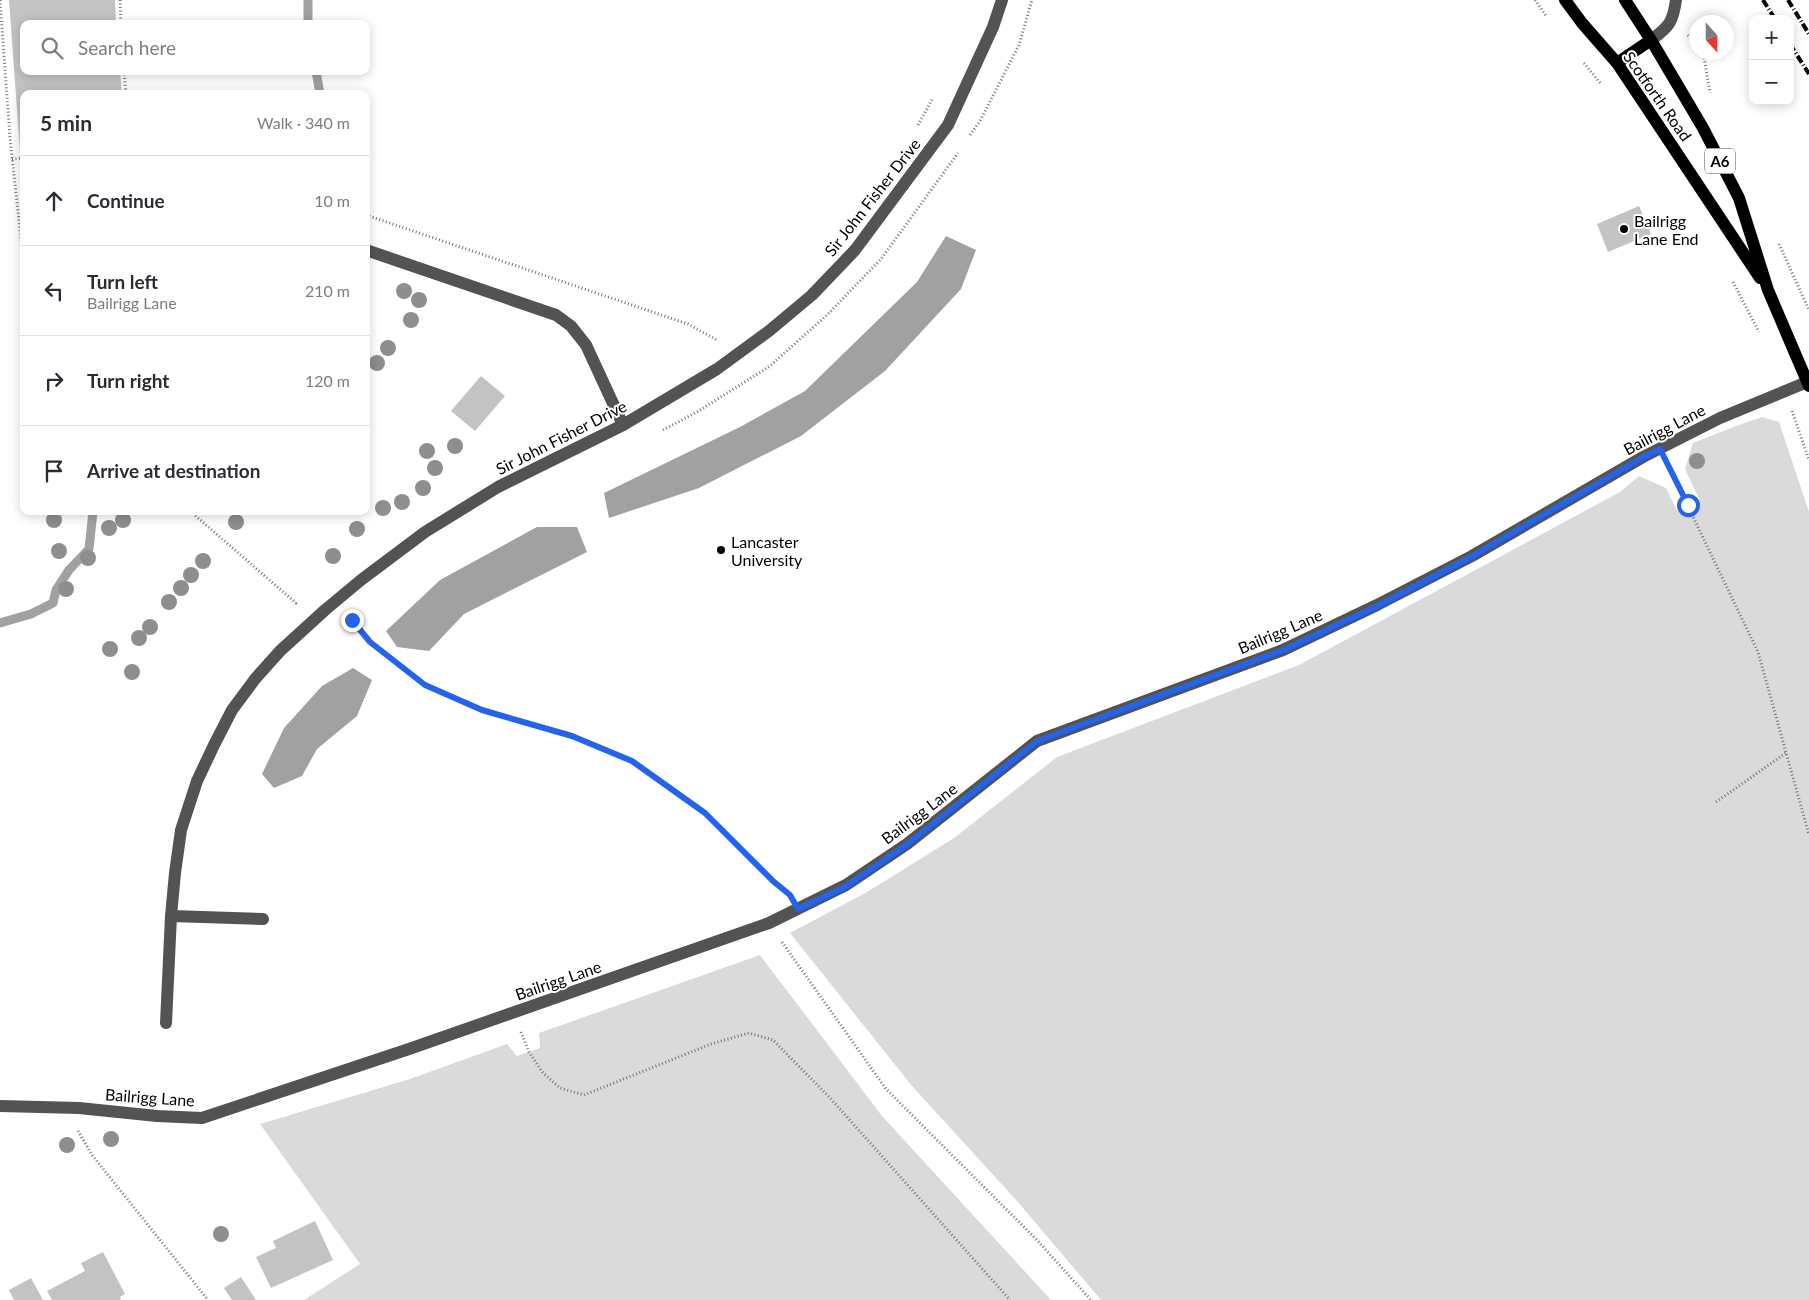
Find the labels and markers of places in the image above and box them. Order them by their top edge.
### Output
place label: Bailrigg Lane End [1634,211,1699,248]
marker: Bailrigg Lane End [1618,223,1630,235]
place label: Lancaster University [731,532,803,569]
marker: Lancaster University [715,544,727,556]

